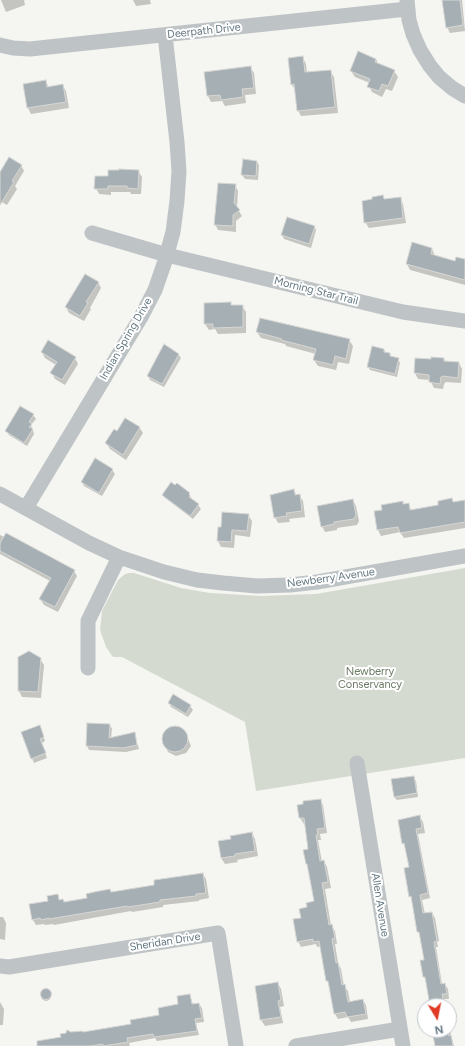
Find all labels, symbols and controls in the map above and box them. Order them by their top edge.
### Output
street label: Deerpath Drive [167,21,241,41]
street label: Morning Star Trail [273,274,359,308]
street label: Indian Spring Drive [97,295,155,383]
street label: Newberry Avenue [286,565,376,591]
park label: Newberry Conservancy [338,665,402,691]
street label: Allen Avenue [368,872,392,938]
street label: Sheridan Drive [129,930,201,954]
north arrow [417,998,457,1038]
text: N [434,1022,444,1036]

